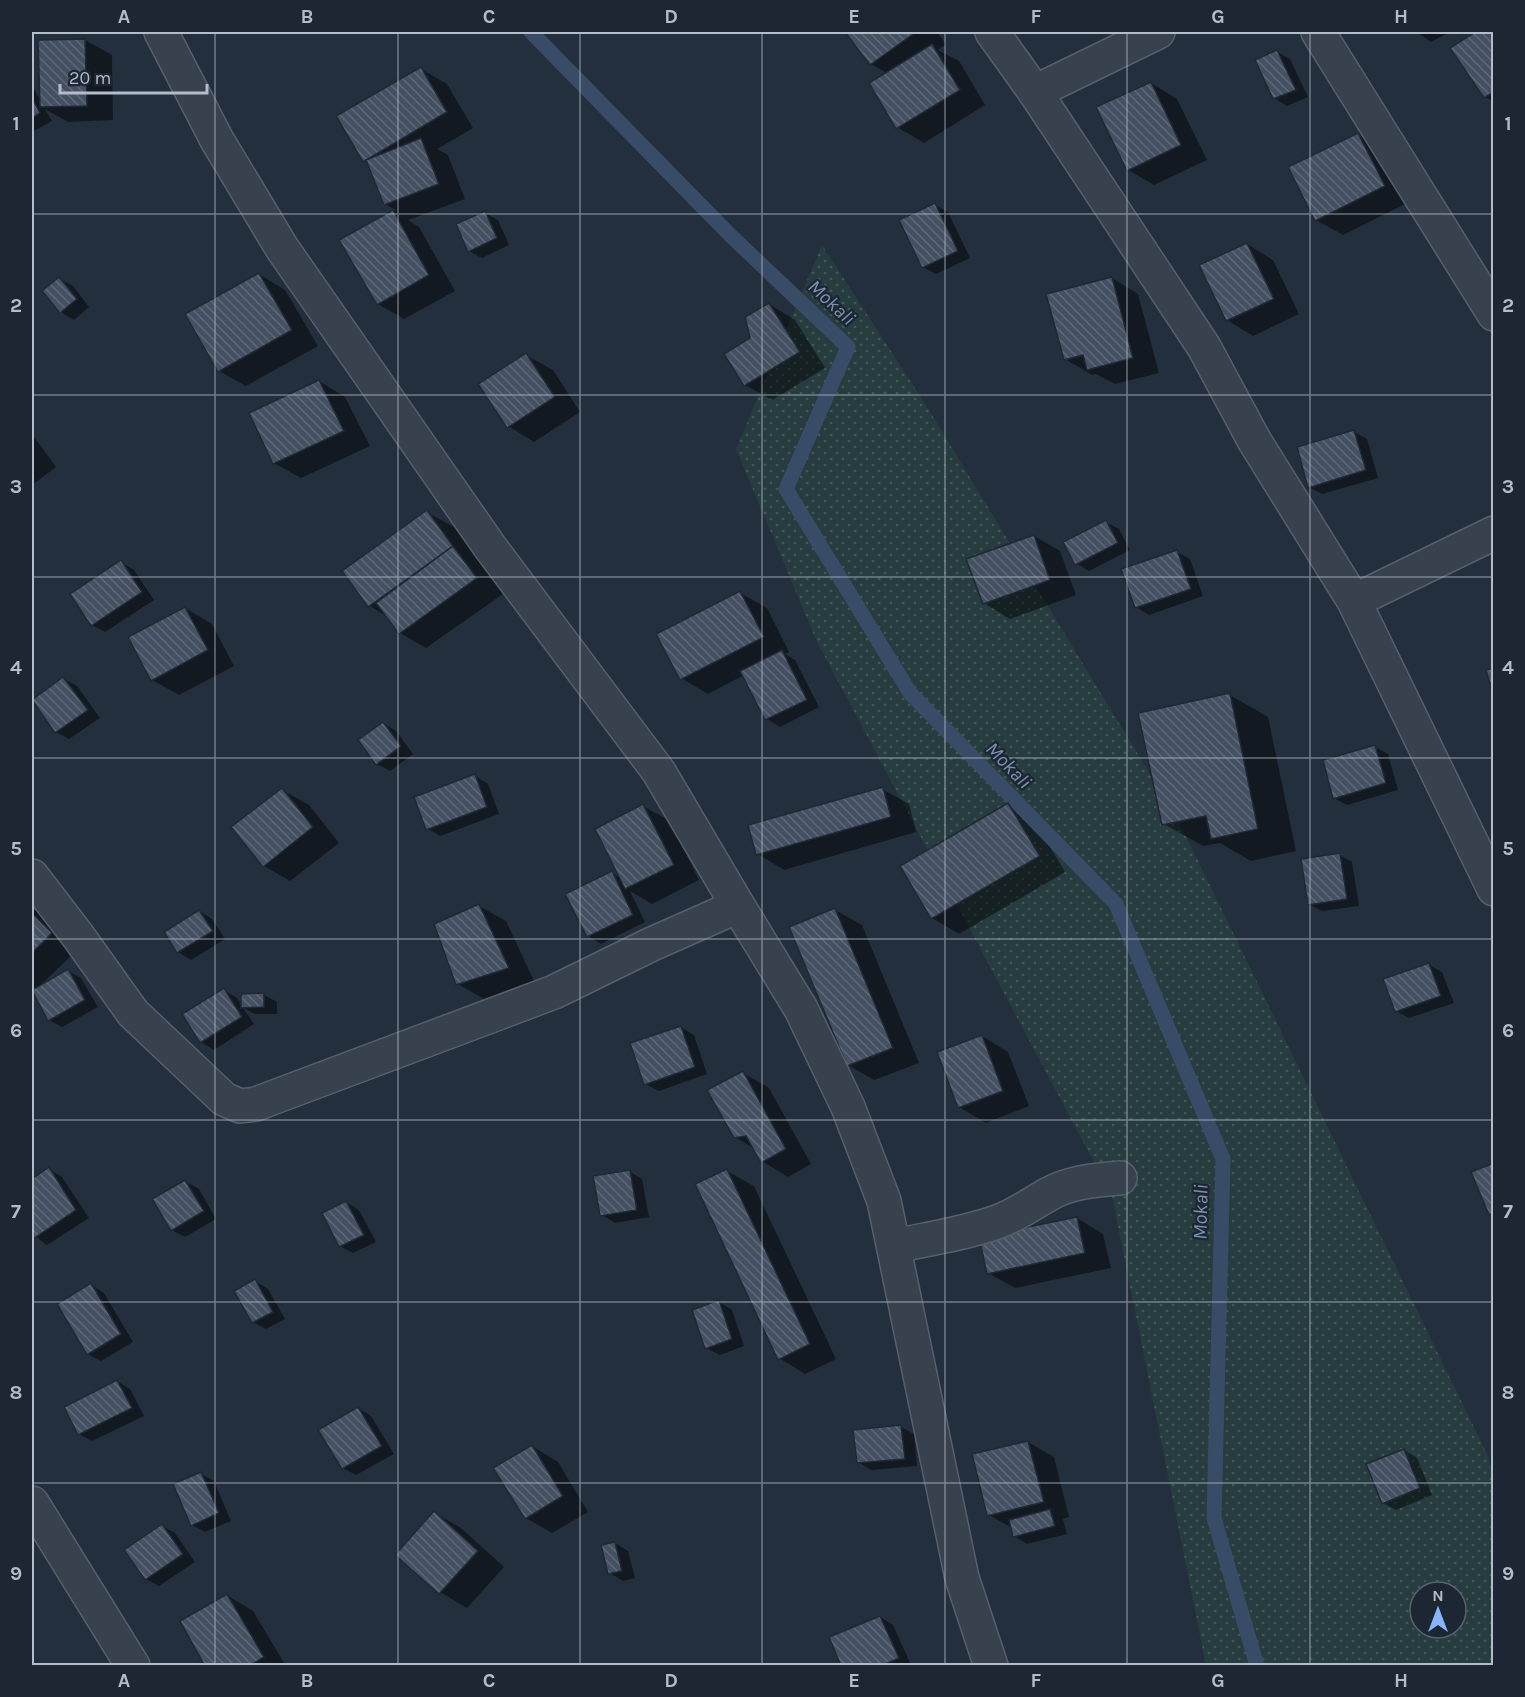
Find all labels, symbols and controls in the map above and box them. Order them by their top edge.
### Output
text: A [118,5,131,28]
text: B [301,5,313,28]
text: C [483,5,495,28]
text: D [664,5,678,28]
text: E [848,5,860,28]
text: F [1031,5,1042,28]
text: G [1211,5,1225,28]
text: H [1394,5,1408,28]
scale bar [60,57,207,95]
text: 20 m [69,67,111,89]
text: 1 [12,112,20,135]
text: 1 [1504,112,1512,135]
water label: Mokali [803,275,860,330]
text: 2 [10,294,22,317]
text: 2 [1502,294,1514,317]
text: 3 [10,475,22,498]
text: 3 [1502,475,1514,498]
text: 4 [10,656,22,679]
text: 4 [1502,656,1514,679]
water label: Mokali [981,737,1036,793]
text: 5 [10,837,22,860]
text: 5 [1502,837,1514,860]
text: 6 [10,1019,22,1042]
text: 6 [1502,1019,1514,1042]
water label: Mokali [1189,1184,1212,1240]
text: 7 [11,1200,21,1223]
text: 7 [1503,1200,1513,1223]
text: 8 [10,1381,22,1404]
text: 8 [1502,1381,1514,1404]
text: 9 [10,1562,22,1585]
text: 9 [1502,1562,1514,1585]
north arrow [1408,1580,1468,1640]
text: N [1432,1586,1444,1605]
text: A [118,1669,131,1692]
text: B [301,1669,313,1692]
text: C [483,1669,495,1692]
text: D [664,1669,678,1692]
text: E [848,1669,860,1692]
text: F [1031,1669,1042,1692]
text: G [1211,1669,1225,1692]
text: H [1394,1669,1408,1692]

